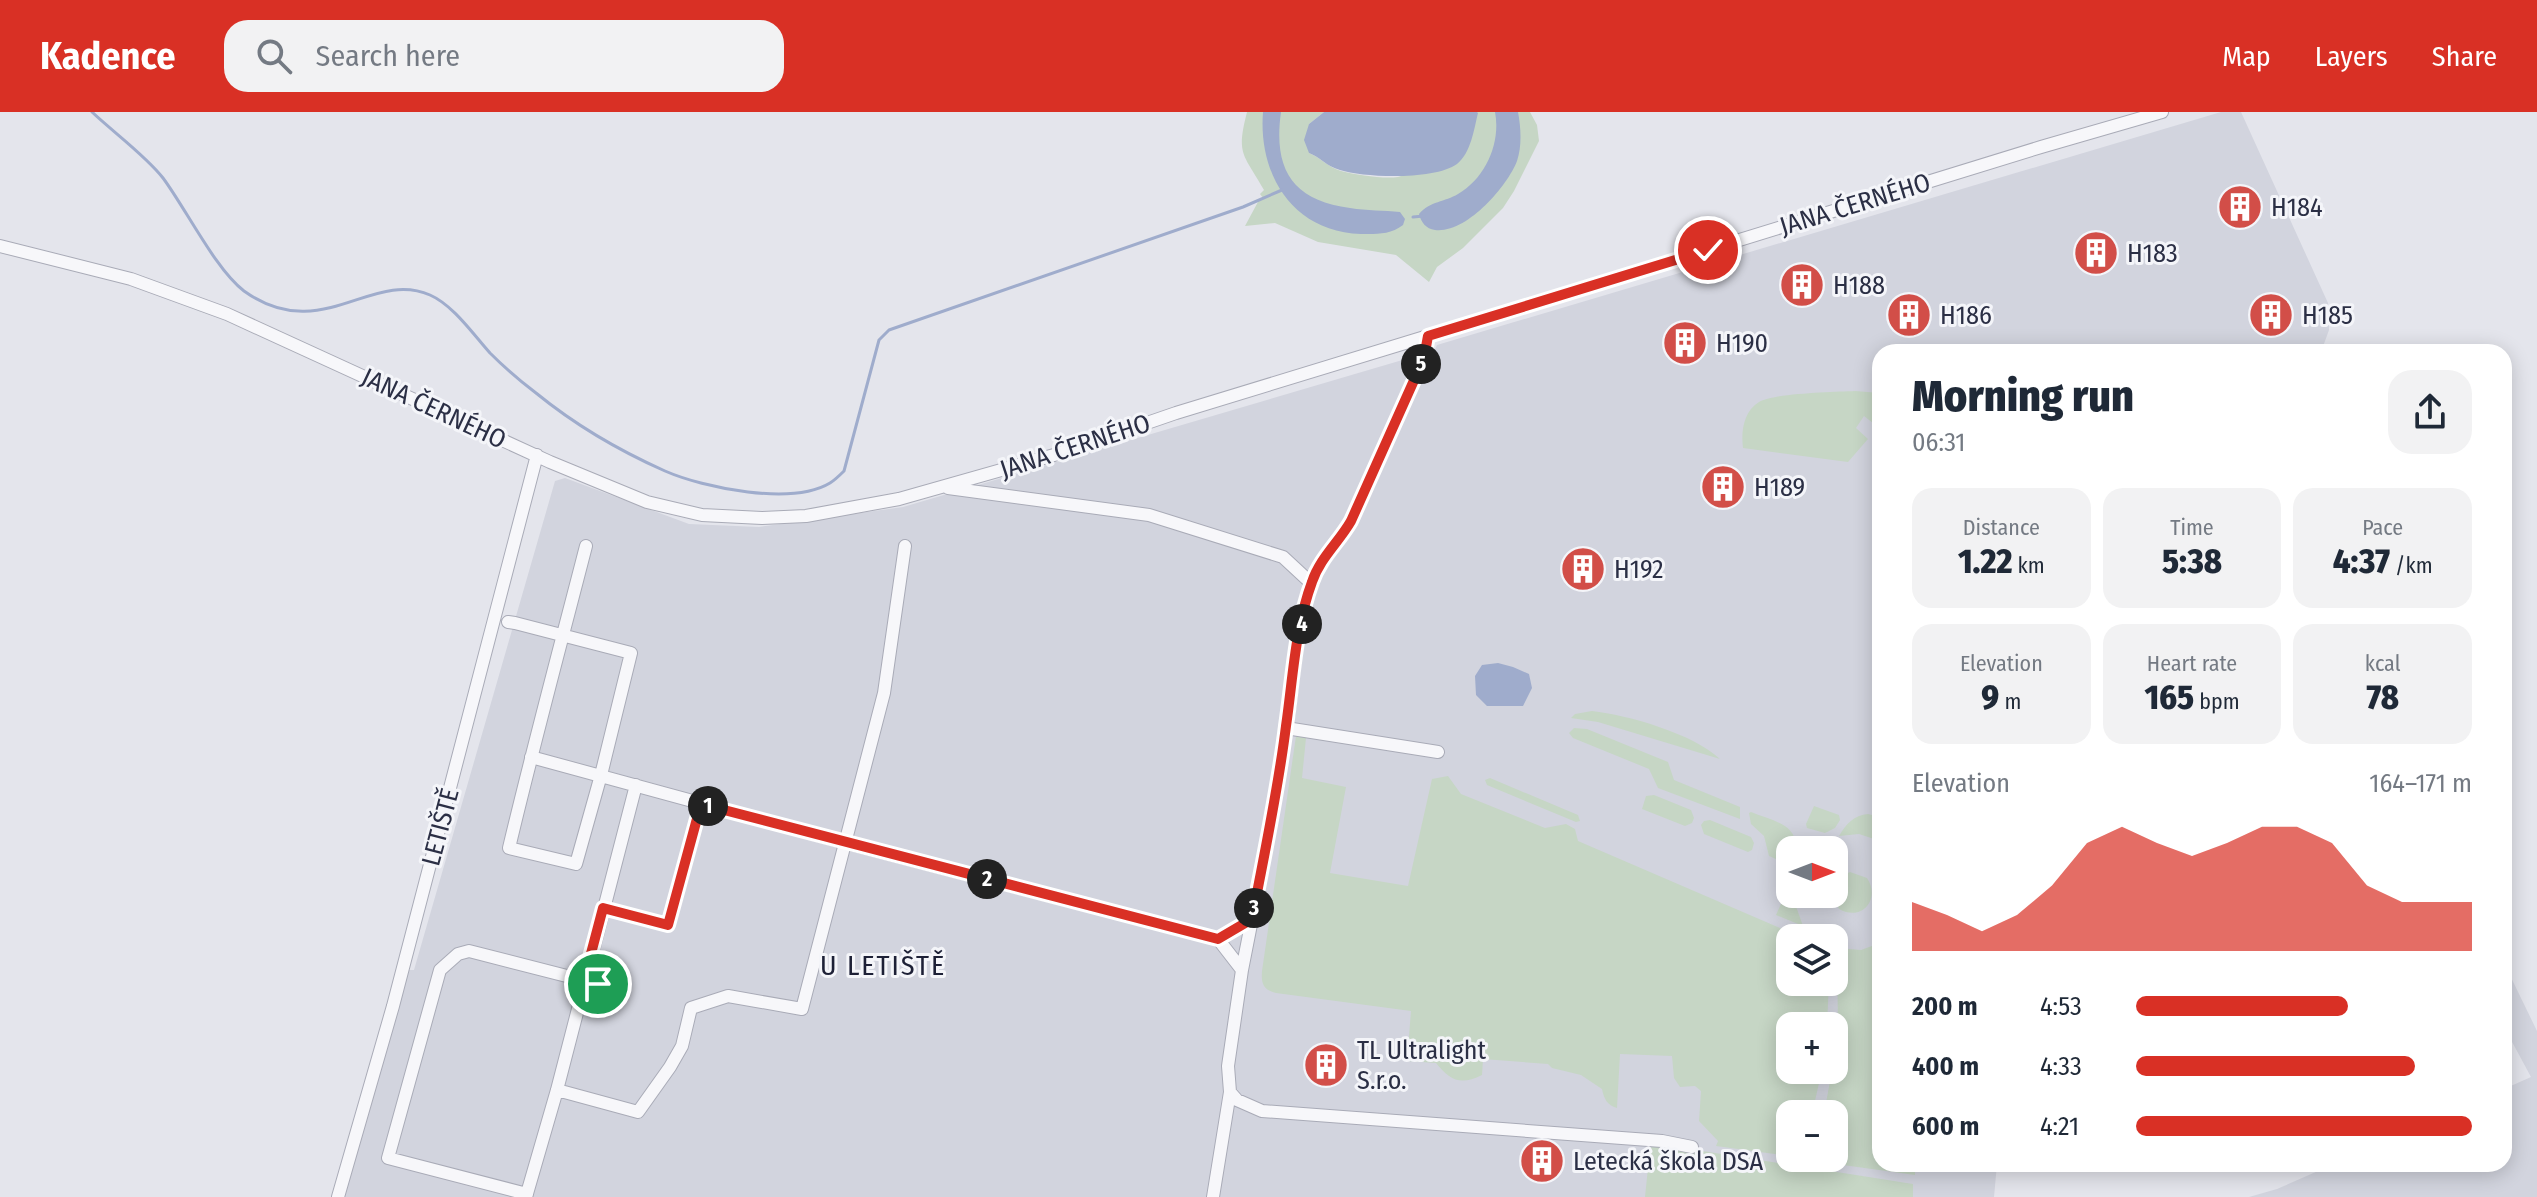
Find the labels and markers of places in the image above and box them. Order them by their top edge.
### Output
building icon: H184 [2216,183,2264,231]
place label: H184 [2271,192,2322,223]
pin [1674,216,1742,284]
building icon: H183 [2072,229,2120,277]
place label: H183 [2127,238,2178,269]
building icon: H188 [1778,261,1826,309]
place label: H188 [1833,270,1885,301]
building icon: H186 [1885,291,1933,339]
building icon: H185 [2247,291,2295,339]
place label: H186 [1940,300,1992,331]
place label: H185 [2302,300,2353,331]
building icon: H190 [1661,319,1709,367]
place label: H190 [1716,328,1768,359]
pin: 5 [1401,344,1441,384]
building icon: H189 [1699,463,1747,511]
place label: H189 [1754,472,1805,503]
building icon: H192 [1559,545,1607,593]
place label: H192 [1614,554,1664,585]
pin: 4 [1282,604,1322,644]
pin: 1 [688,786,728,826]
pin: 2 [967,859,1007,899]
pin: 3 [1234,888,1274,928]
pin [564,950,632,1018]
place label: TL Ultralight S.r.o. [1357,1035,1486,1096]
building icon: TL Ultralight S.r.o. [1302,1041,1350,1089]
building icon: Letecká škola DSA [1518,1137,1566,1185]
place label: Letecká škola DSA [1573,1146,1764,1177]

